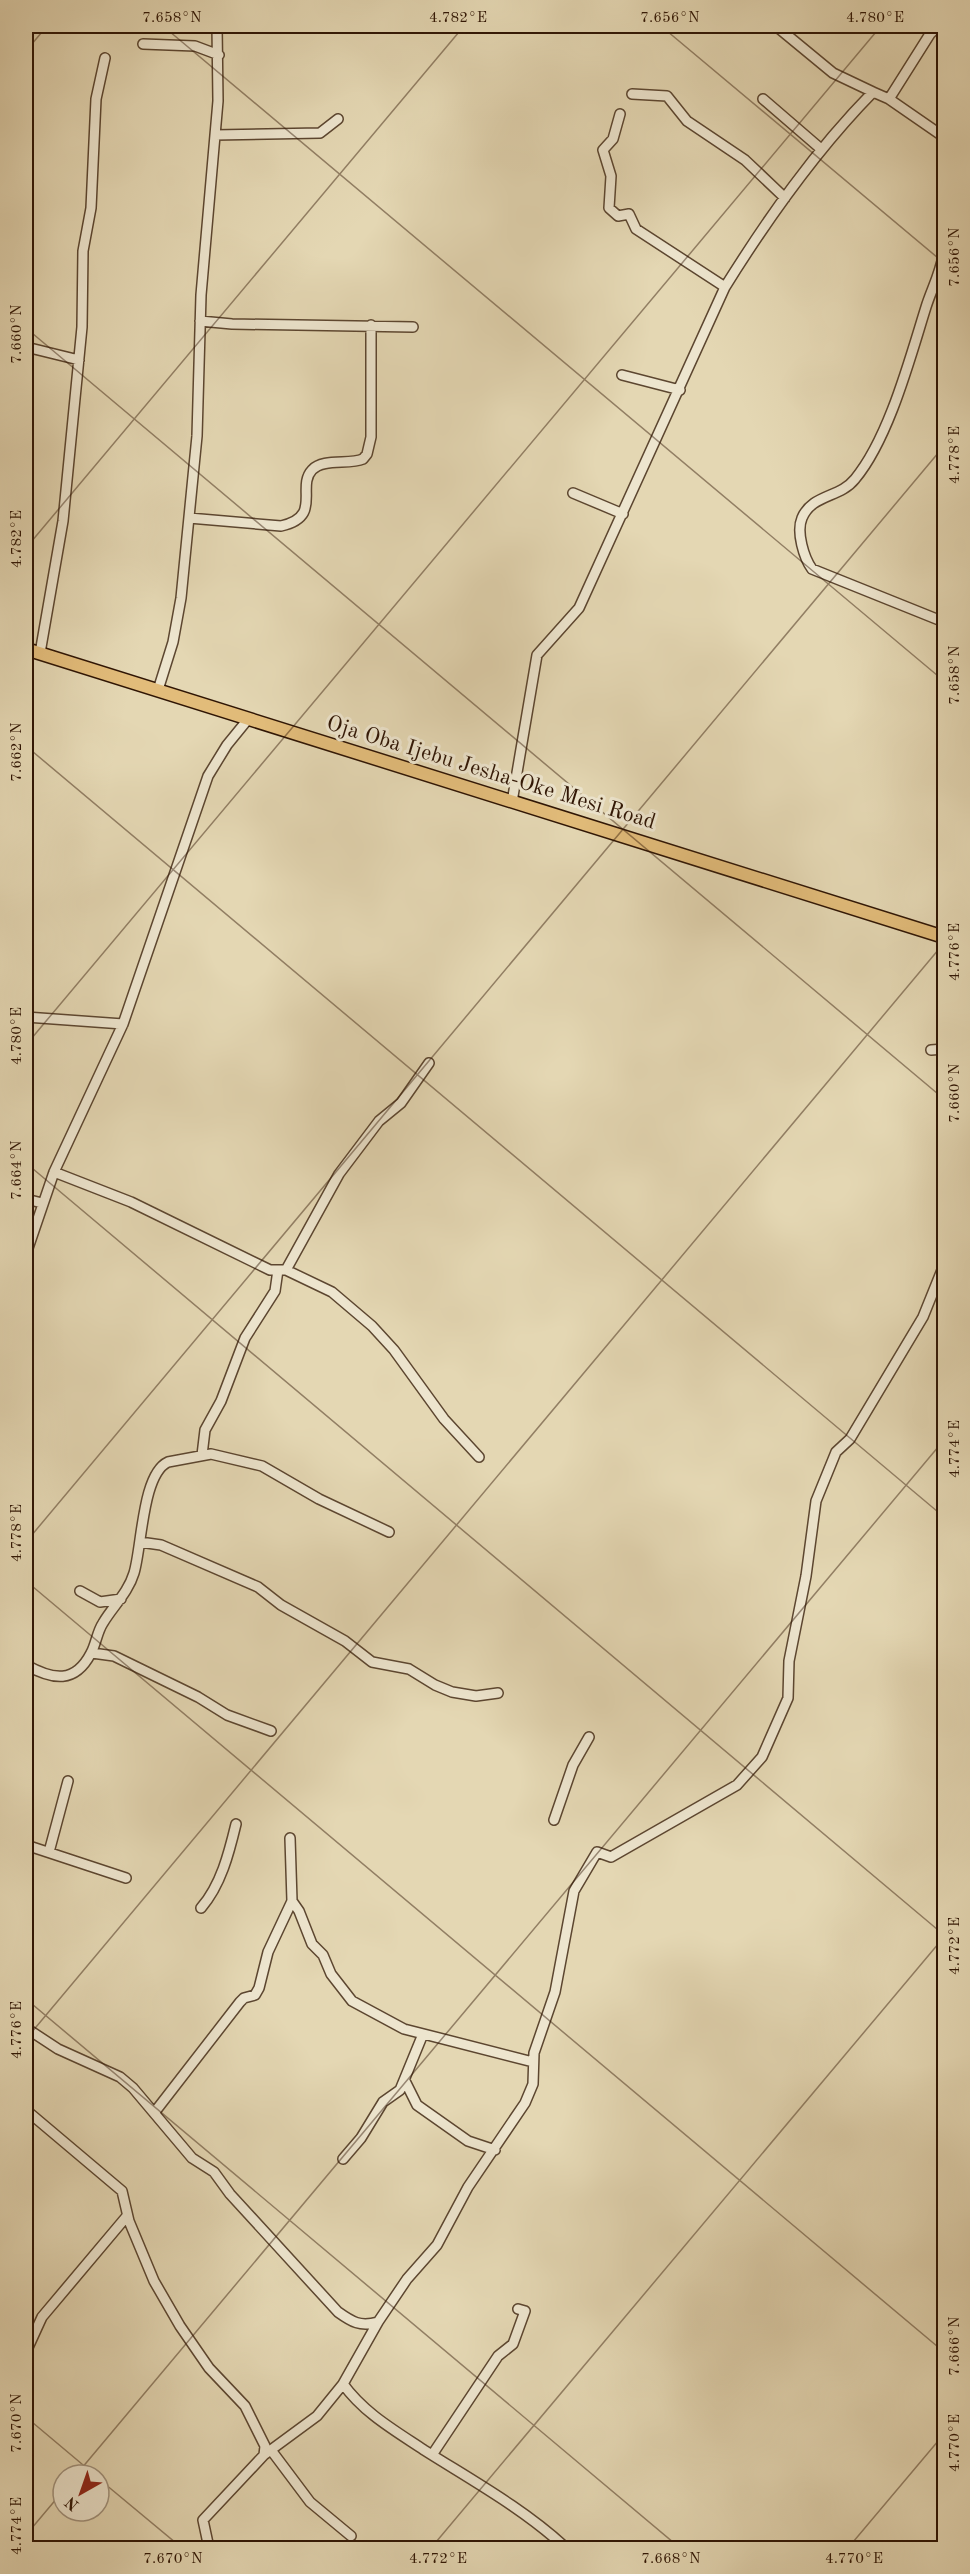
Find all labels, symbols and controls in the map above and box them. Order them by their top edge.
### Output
text: 7.658°N [142,11,202,26]
text: 4.782°E [429,11,487,26]
text: 7.656°N [640,11,700,26]
text: 4.780°E [846,11,904,26]
text: 7.656°N [948,227,963,287]
text: 7.660°N [10,304,25,364]
text: 4.778°E [948,426,963,484]
text: 4.782°E [10,510,25,568]
text: 7.658°N [948,645,963,705]
street label: Oja Oba Ijebu Jesha-Oke Mesi Road [324,712,658,834]
text: 7.662°N [10,722,25,782]
text: 4.776°E [948,923,963,981]
text: 4.780°E [10,1007,25,1065]
text: 7.660°N [948,1063,963,1123]
text: 7.664°N [10,1140,25,1200]
text: 4.774°E [948,1420,963,1478]
text: 4.778°E [10,1504,25,1562]
text: 4.772°E [948,1917,963,1975]
text: 4.776°E [10,2001,25,2059]
text: 7.666°N [948,2316,963,2376]
text: 7.670°N [10,2393,25,2453]
text: 4.770°E [948,2414,963,2472]
north arrow [51,2463,111,2523]
text: N [62,2492,82,2513]
text: 4.774°E [10,2497,25,2555]
text: 7.670°N [143,2552,203,2567]
text: 4.772°E [409,2552,467,2567]
text: 7.668°N [641,2552,701,2567]
text: 4.770°E [825,2552,883,2567]

